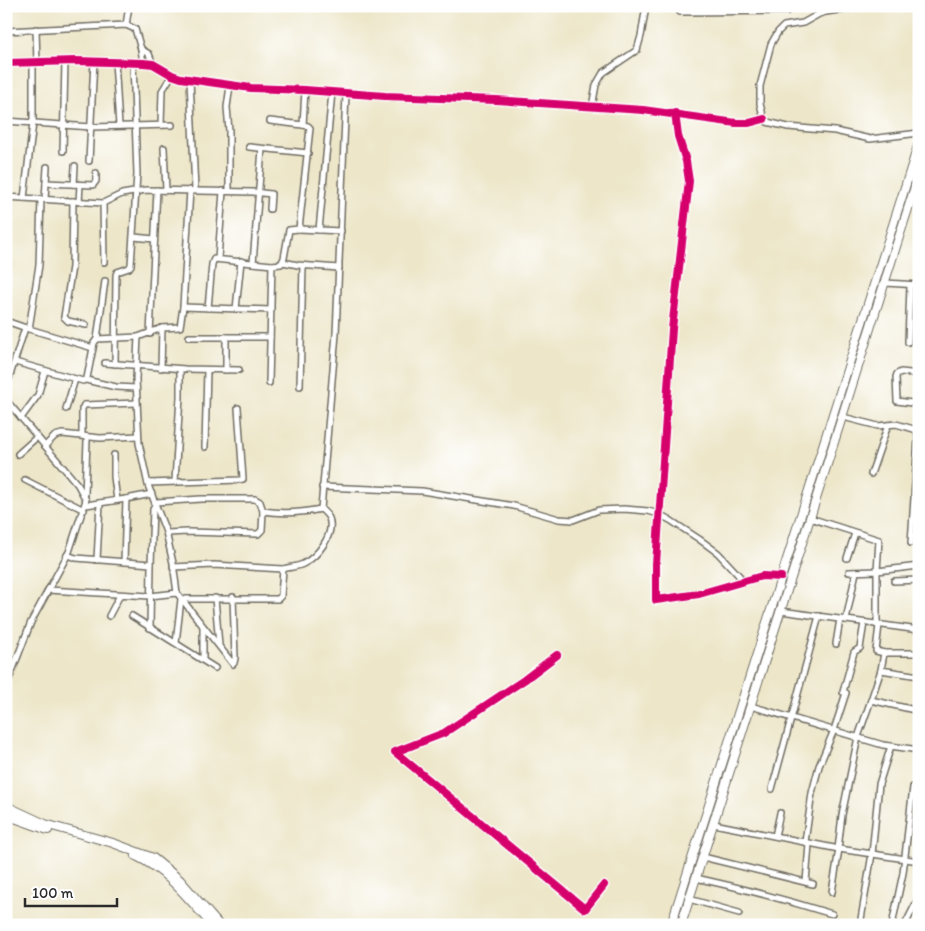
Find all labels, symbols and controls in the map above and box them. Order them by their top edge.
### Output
scale bar [25,876,118,908]
text: 100 m [32,884,74,902]

